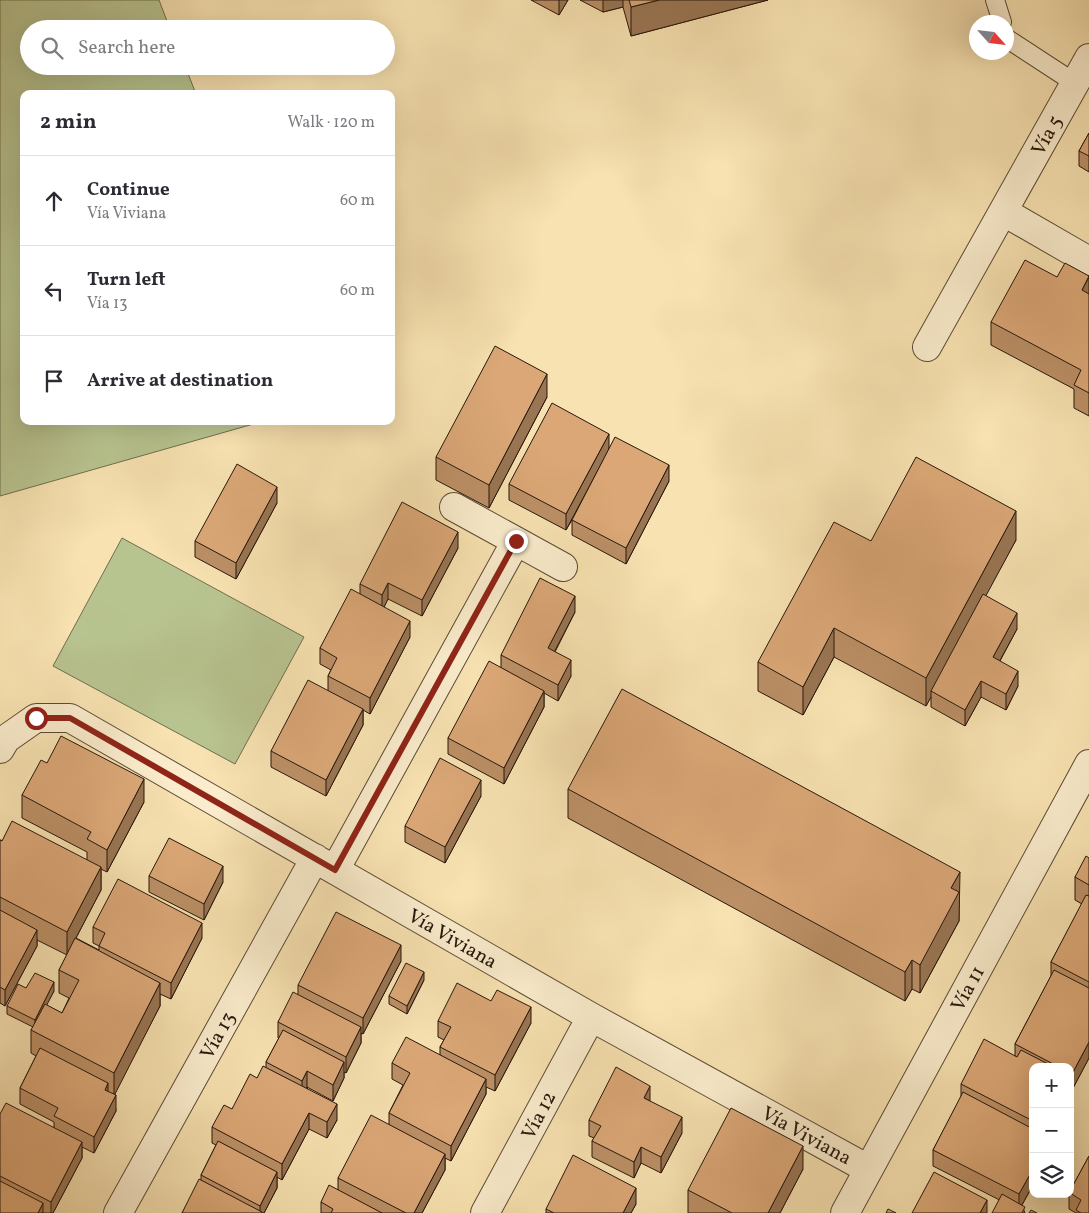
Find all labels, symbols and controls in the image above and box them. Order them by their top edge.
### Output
north arrow [969,15,1014,60]
search box [20,20,395,75]
icon: search [38,34,66,62]
text: Search here [78,35,175,61]
text: 2 min [40,108,97,137]
street label: Vía 5 [1025,111,1070,161]
text: Walk · 120 m [287,112,375,134]
text: Continue [87,177,170,203]
icon: ahead [40,187,68,215]
text: 60 m [340,190,375,212]
text: Vía Viviana [87,203,166,225]
text: Turn left [87,267,166,293]
icon: left [40,277,68,305]
text: 60 m [340,280,375,302]
text: Vía 13 [87,293,127,315]
icon: arrive [40,367,68,395]
text: Arrive at destination [87,368,273,394]
route end [505,530,528,553]
route start [25,707,48,730]
street label: Vía Viviana [402,903,502,977]
street label: Vía 11 [945,961,993,1017]
street label: Vía 13 [194,1007,243,1065]
map controls [1029,1063,1074,1198]
button: + [1029,1063,1074,1108]
street label: Vía 12 [515,1087,564,1145]
street label: Vía Viviana [756,1100,856,1173]
button: − [1029,1108,1074,1153]
button: layers [1029,1153,1074,1198]

